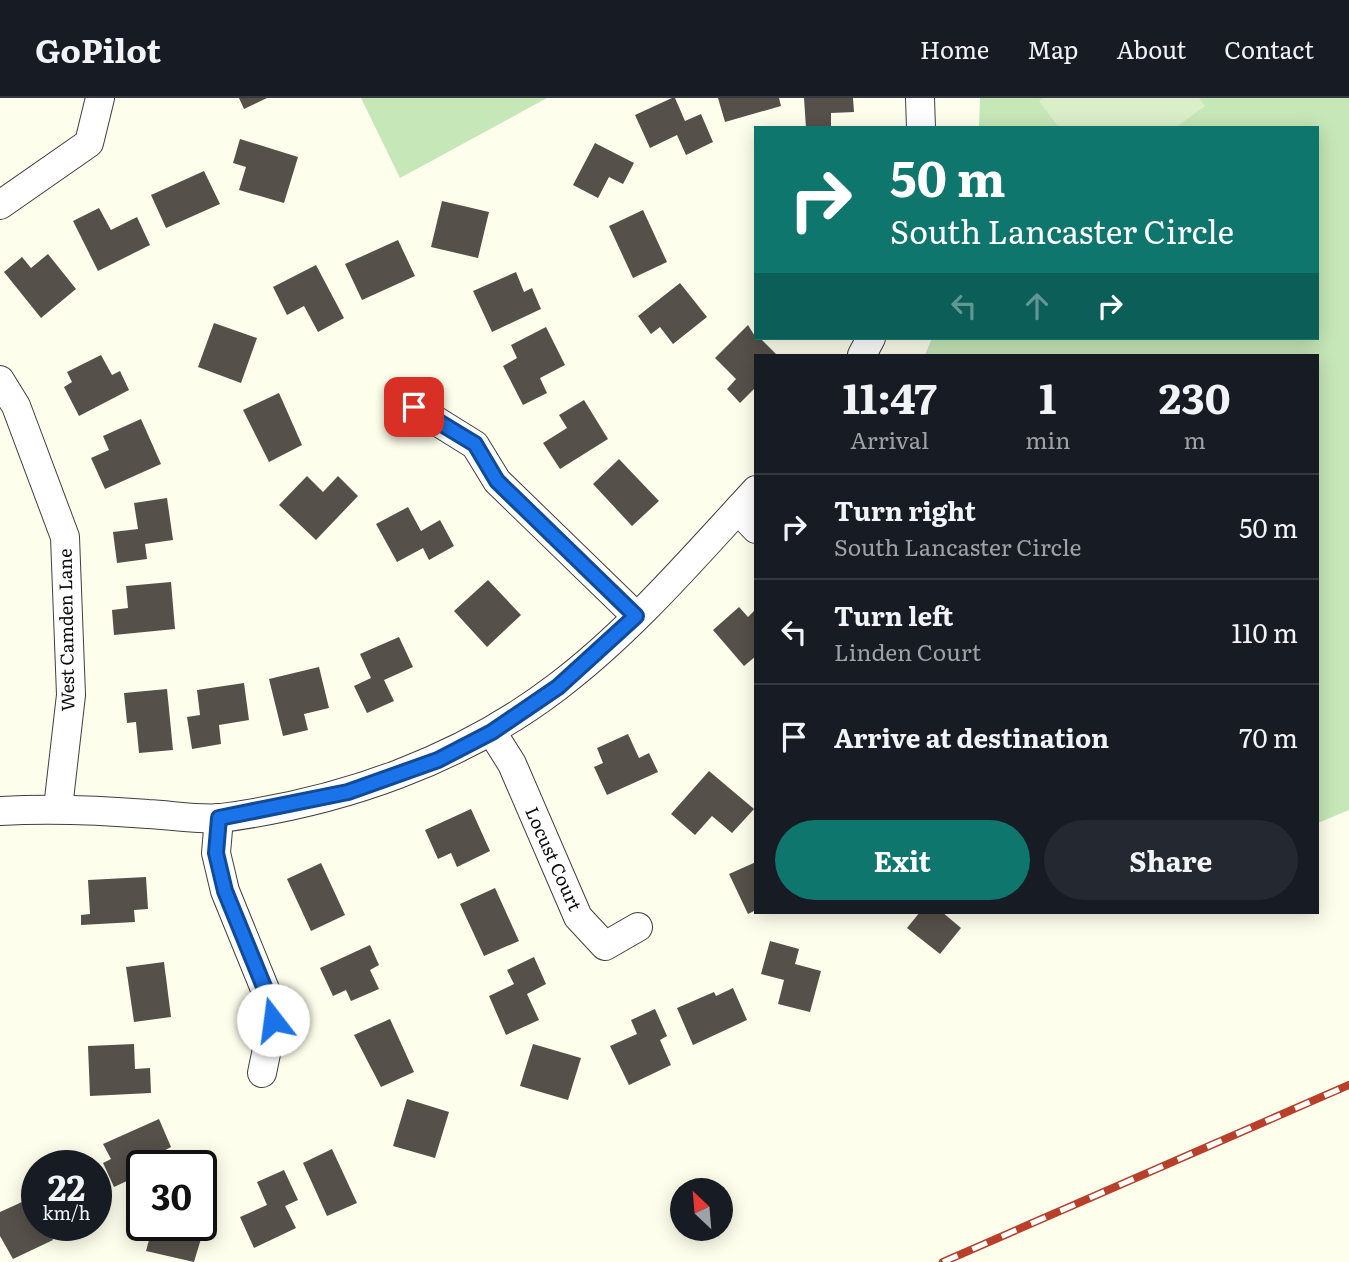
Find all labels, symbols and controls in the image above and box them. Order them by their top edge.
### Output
text: GoPilot [35,24,161,73]
text: Home [920,31,989,66]
text: Map [1027,31,1078,66]
text: About [1116,31,1186,66]
text: Contact [1224,31,1314,66]
text: 50 m [890,139,1006,212]
icon: right [775,154,866,245]
text: South Lancaster Circle [890,206,1234,254]
icon: left [945,287,983,325]
icon: ahead [1018,287,1056,325]
icon: right [1091,287,1129,325]
text: 11:47 [842,365,937,427]
text: 1 [1039,365,1056,427]
text: 230 [1159,365,1231,427]
pin [384,377,444,437]
icon: arrive [395,388,433,426]
text: Arrival [850,422,929,456]
text: min [1025,422,1070,456]
text: m [1184,422,1206,456]
text: Turn right [834,490,976,529]
text: 50 m [1239,507,1298,546]
icon: right [775,508,813,546]
text: South Lancaster Circle [834,529,1081,563]
street label: West Camden Lane [51,548,80,712]
text: Turn left [834,595,953,634]
text: 110 m [1231,612,1298,651]
icon: left [775,613,813,651]
text: Linden Court [834,634,981,668]
text: Arrive at destination [834,717,1109,756]
text: 70 m [1239,717,1298,756]
icon: arrive [775,718,813,756]
street label: Locust Court [519,802,590,915]
button: Exit [775,820,1030,900]
button: Share [1044,820,1298,900]
position arrow [236,983,310,1057]
speed limit sign: 30 [126,1150,217,1241]
text: 22 [48,1160,85,1212]
north arrow [670,1178,733,1241]
map controls [670,1178,733,1241]
text: km/h [43,1199,90,1226]

